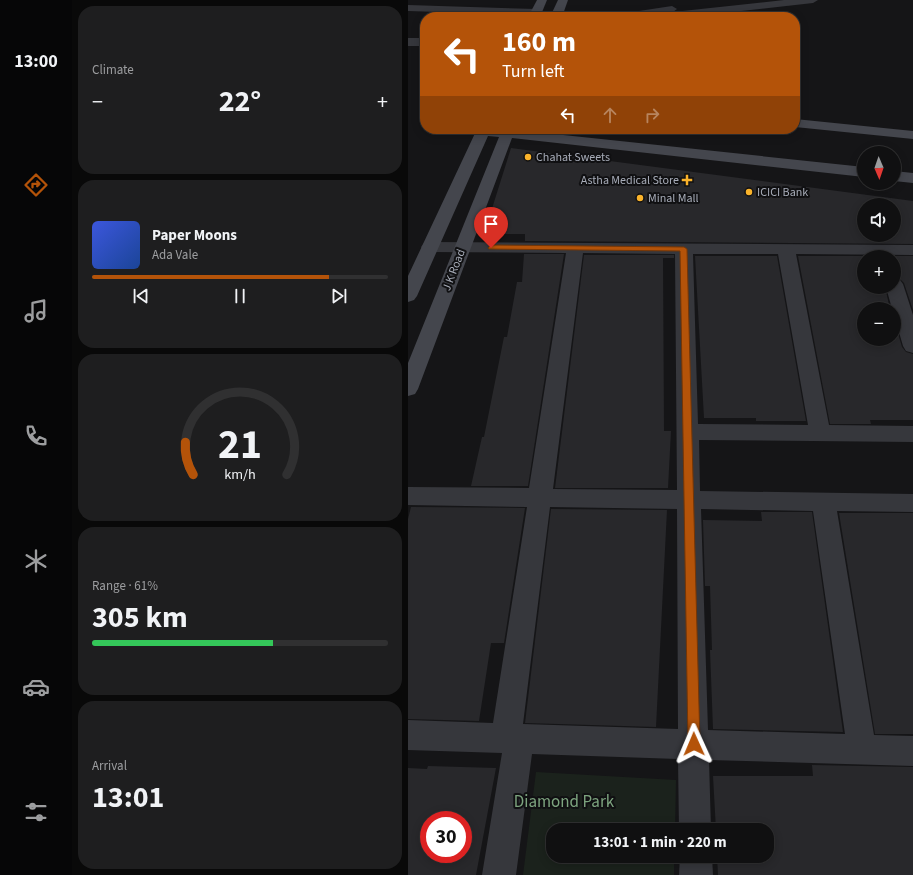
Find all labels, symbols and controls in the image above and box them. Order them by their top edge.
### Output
text: 160 m [502,22,576,62]
icon: left [436,28,488,80]
text: 13:00 [14,49,58,74]
text: Turn left [502,59,564,84]
text: Climate [92,61,134,79]
text: 22° [219,80,261,123]
text: − [92,86,103,118]
text: + [377,86,388,118]
icon: left [557,104,579,126]
icon: ahead [599,104,621,126]
icon: right [641,104,663,126]
north arrow [857,146,901,190]
map controls [857,146,901,346]
place label: Chahat Sweets [536,149,610,166]
marker: Chahat Sweets [523,152,533,162]
icon: directions [22,171,50,199]
place label: Astha Medical Store [581,172,679,189]
marker: Astha Medical Store [682,175,692,185]
place label: ICICI Bank [757,184,808,201]
marker: ICICI Bank [744,187,754,197]
place label: Minal Mall [648,190,699,207]
marker: Minal Mall [635,193,645,203]
button: sound [857,198,901,242]
pin [474,207,508,248]
icon: arrive [480,213,502,235]
text: Paper Moons [152,225,237,246]
text: Ada Vale [152,246,198,264]
street label: J K Road [438,247,470,293]
button: + [857,250,901,294]
icon: previous [130,285,152,307]
icon: pause [229,285,251,307]
icon: next [328,285,350,307]
icon: music [22,297,50,325]
button: − [857,302,901,346]
text: 21 [218,415,262,475]
icon: phone [22,422,50,450]
text: km/h [224,464,256,485]
icon: climate [22,547,50,575]
text: Range · 61% [92,577,158,595]
text: 305 km [92,596,188,639]
icon: car [22,673,50,701]
position arrow [673,723,715,765]
text: Arrival [92,757,127,775]
text: 13:01 [92,776,164,819]
park label: Diamond Park [514,790,615,814]
icon: filters [22,798,50,826]
speed limit sign: 30 [420,811,472,863]
text: 13:01 · 1 min · 220 m [593,832,727,853]

